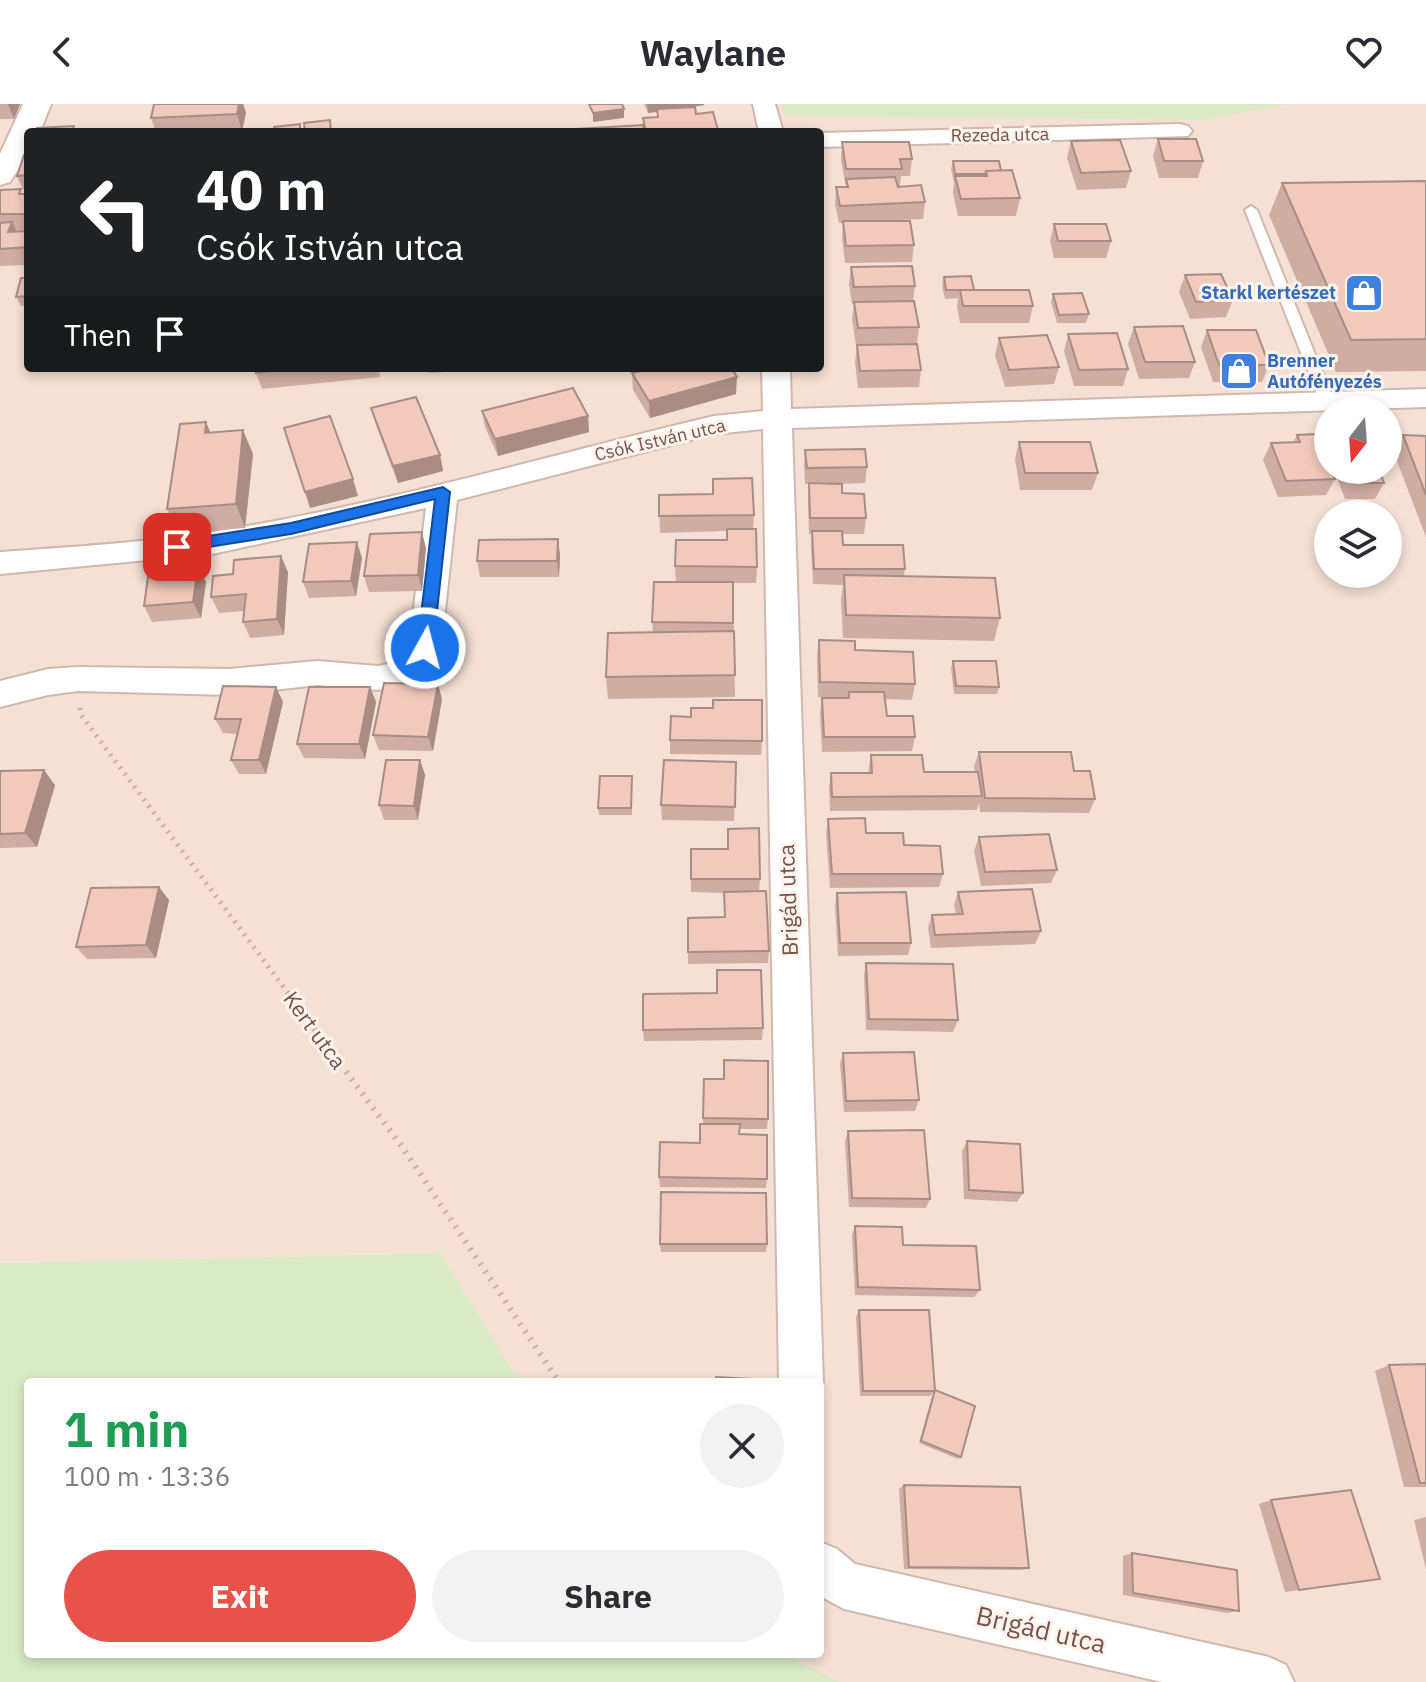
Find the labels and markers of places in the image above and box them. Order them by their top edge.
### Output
shop icon: Starkl kertészet [1343,272,1385,314]
place label: Starkl kertészet [1201,281,1336,304]
place label: Brenner Autófényezés [1267,349,1382,393]
shop icon: Brenner Autófényezés [1218,350,1260,392]
pin [143,513,211,581]

